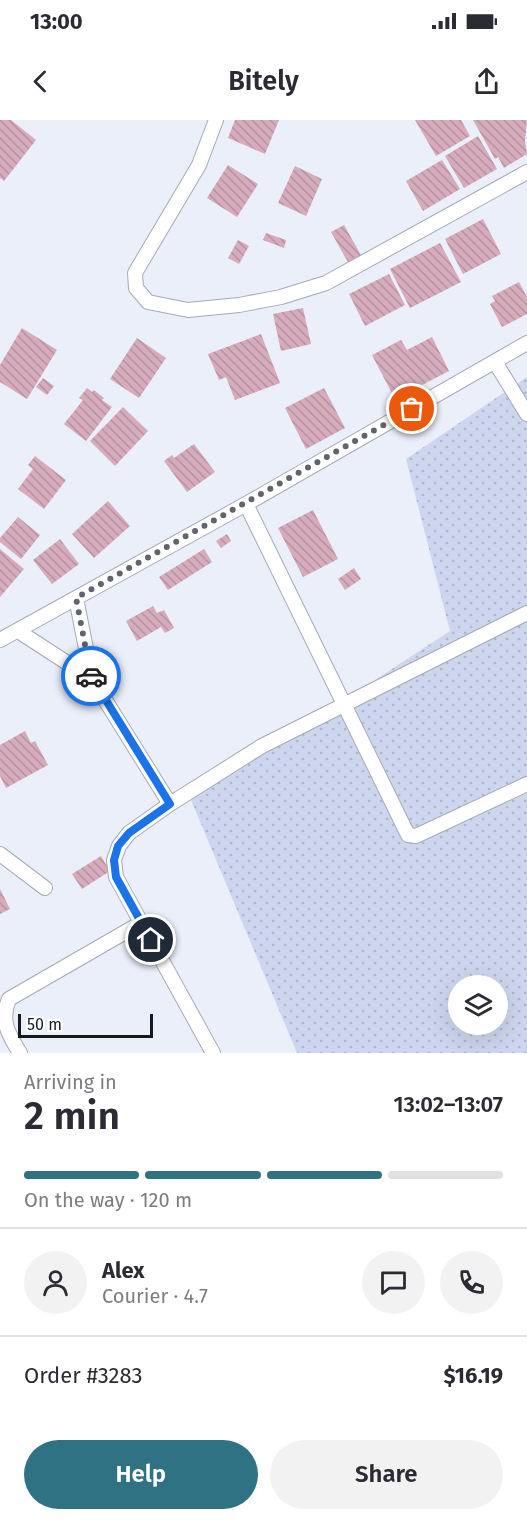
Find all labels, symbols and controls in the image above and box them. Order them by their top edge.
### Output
text: 13:00 [30,8,83,35]
icon: back [24,65,57,98]
text: Bitely [228,65,299,97]
icon: share [470,65,503,98]
pin [386,383,437,434]
icon: bag [395,392,428,425]
courier [61,646,121,706]
icon: car [75,660,108,693]
pin [125,914,176,965]
icon: home [134,923,167,956]
map controls [448,975,508,1035]
button: layers [448,975,508,1035]
scale bar [18,1011,153,1038]
text: 50 m [27,1015,62,1034]
text: Arriving in [24,1070,117,1094]
text: 13:02–13:07 [394,1091,503,1118]
text: 2 min [24,1093,120,1139]
text: On the way · 120 m [24,1188,192,1212]
button: person [24,1251,87,1314]
button: chat [362,1251,425,1314]
button: phone [440,1251,503,1314]
text: Alex [102,1257,145,1284]
text: Courier · 4.7 [102,1284,208,1308]
text: Order #3283 [24,1362,143,1389]
text: $16.19 [443,1362,503,1389]
button: Help [24,1440,258,1509]
button: Share [270,1440,503,1509]

